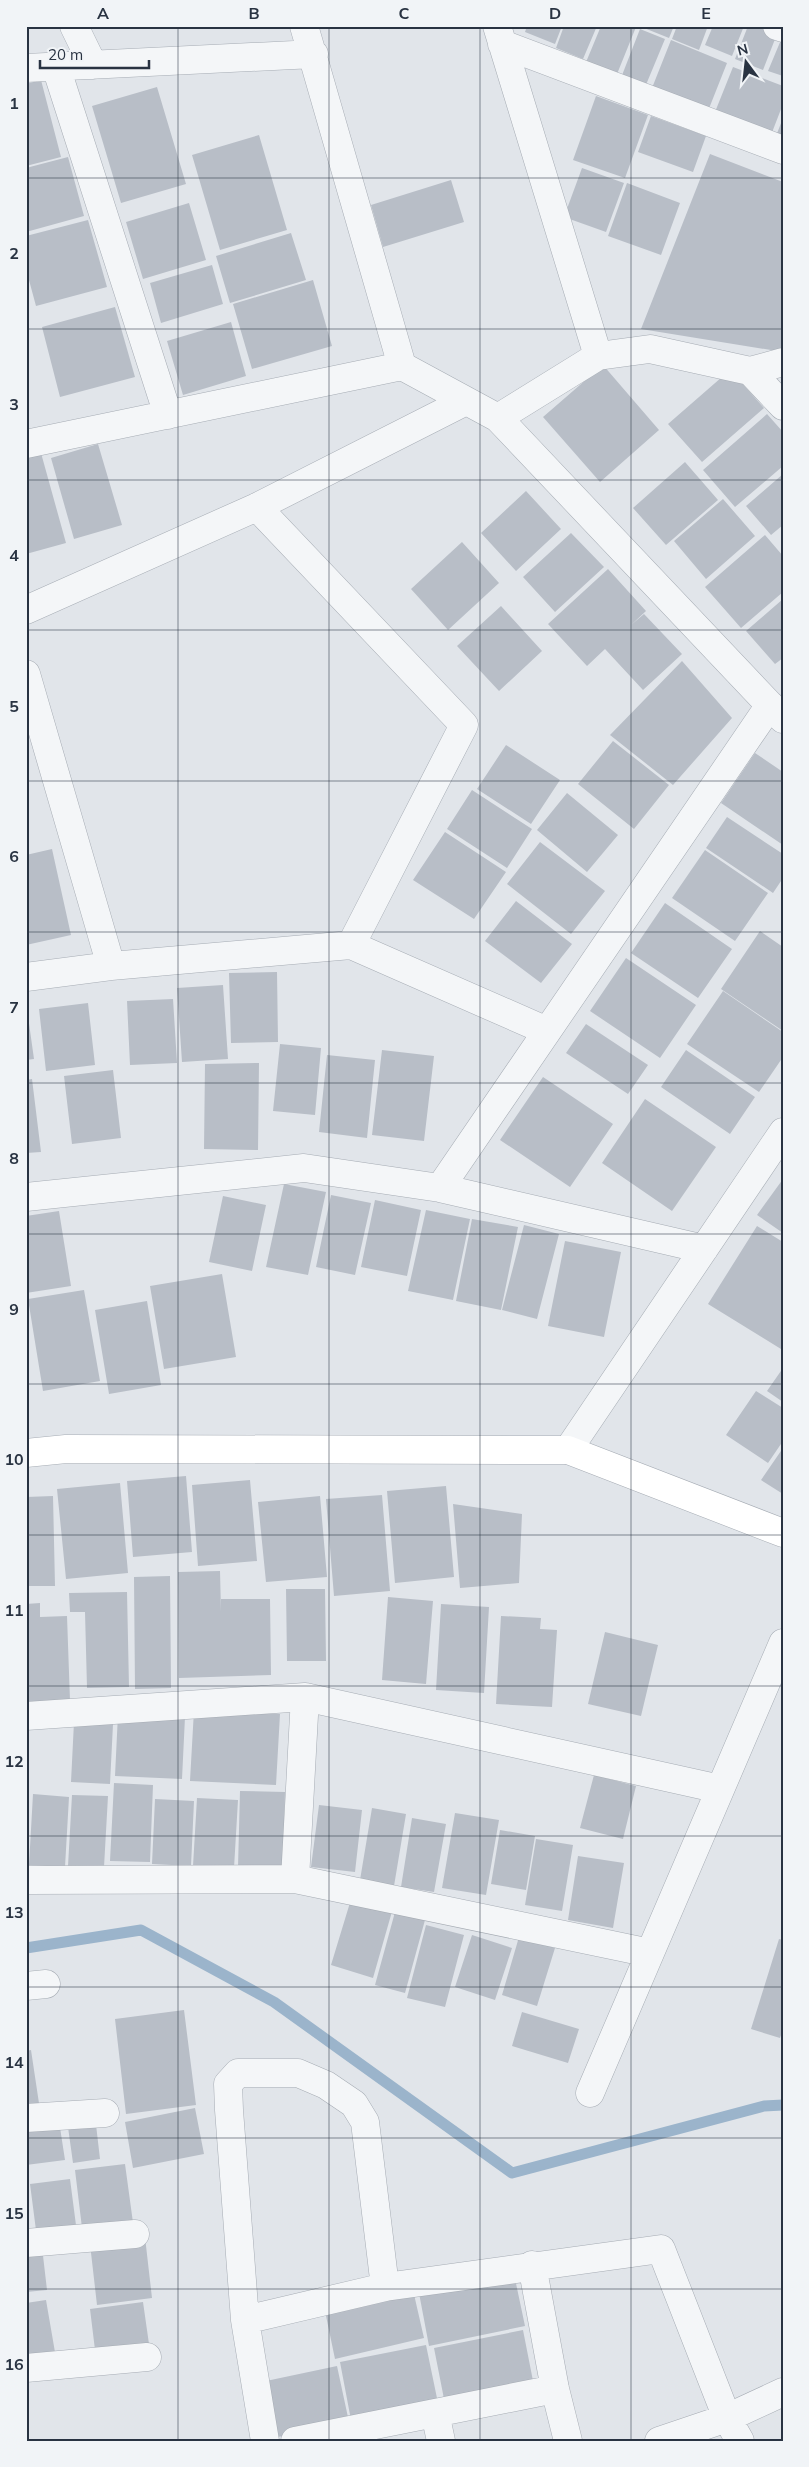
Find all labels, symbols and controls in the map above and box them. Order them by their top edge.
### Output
text: A [97,3,109,23]
text: B [248,3,260,23]
text: C [399,3,410,23]
text: D [549,3,561,23]
text: E [701,3,711,23]
scale bar [40,38,149,70]
north arrow [722,38,772,88]
text: N [735,39,750,60]
text: 20 m [48,45,83,64]
text: 1 [9,93,19,113]
text: 2 [9,243,19,263]
text: 3 [9,394,19,414]
text: 4 [9,545,19,565]
text: 5 [9,696,19,716]
text: 6 [9,846,19,866]
text: 7 [9,997,19,1017]
text: 8 [9,1148,19,1168]
text: 9 [9,1299,19,1319]
text: 10 [4,1449,24,1469]
text: 11 [4,1600,24,1620]
text: 12 [4,1751,24,1771]
text: 13 [4,1902,24,1922]
text: 14 [4,2052,24,2072]
text: 15 [4,2203,24,2223]
text: 16 [4,2354,24,2374]

